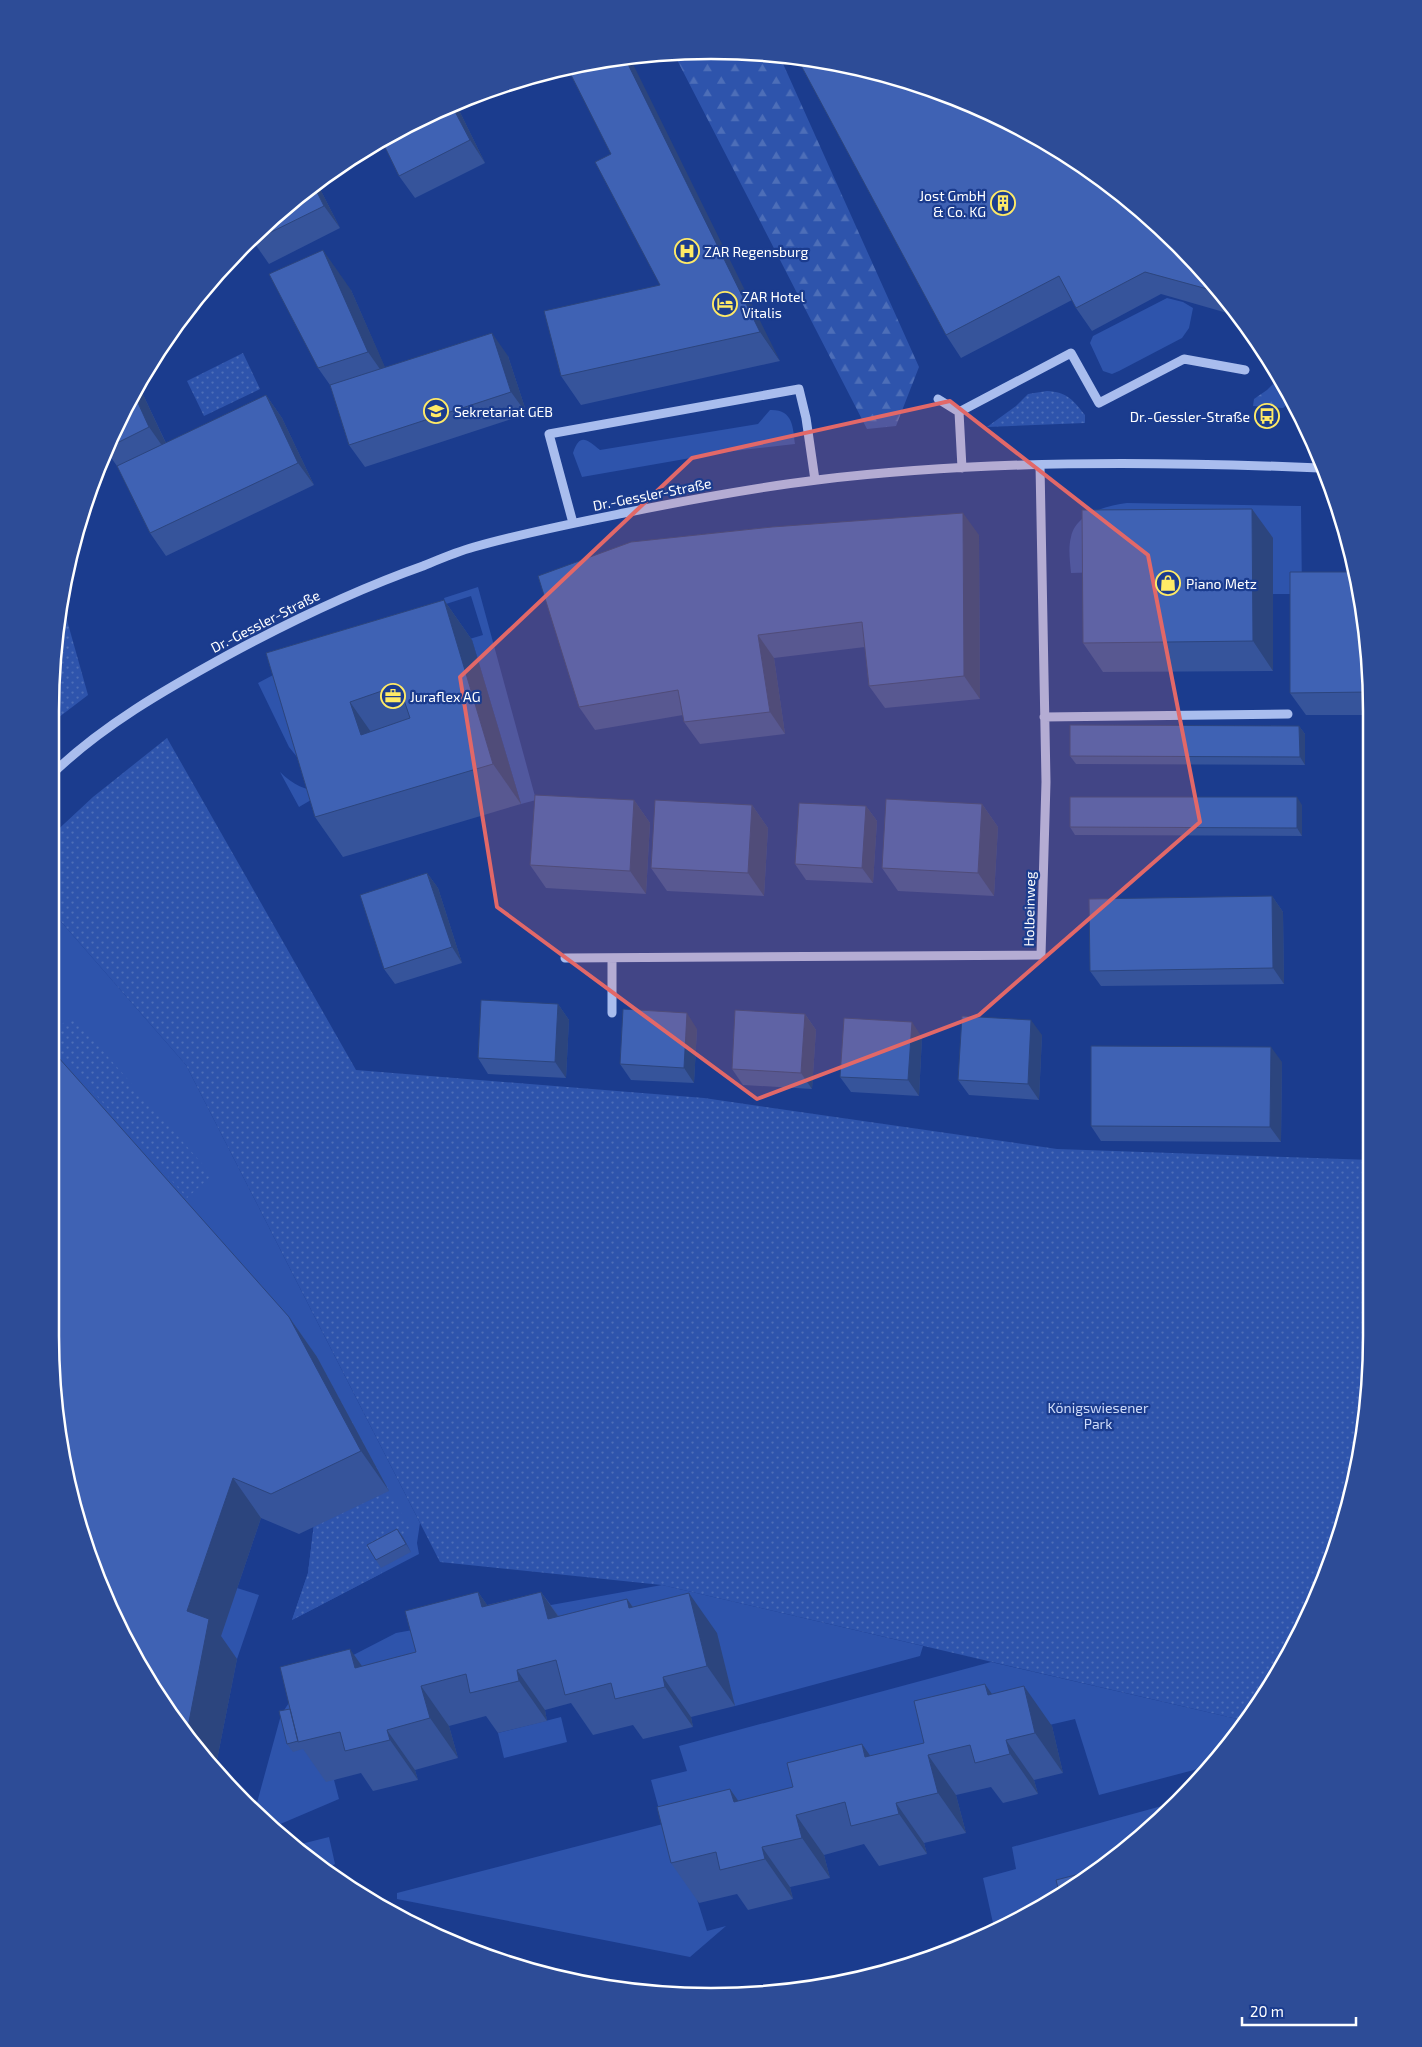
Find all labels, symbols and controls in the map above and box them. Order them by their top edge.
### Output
place label: Jost GmbH & Co. KG [919,187,986,220]
building icon: Jost GmbH & Co. KG [990,190,1016,216]
hospital icon: ZAR Regensburg [674,238,700,264]
place label: ZAR Regensburg [704,243,809,260]
place label: ZAR Hotel Vitalis [742,288,806,321]
hotel icon: ZAR Hotel Vitalis [712,291,738,317]
school or university icon: Sekretariat GEB [423,398,449,424]
place label: Sekretariat GEB [454,403,553,420]
bus stop icon: Dr.-Gessler-Straße [1254,403,1280,429]
place label: Dr.-Gessler-Straße [1130,408,1250,425]
street label: Dr.-Gessler-Straße [591,474,713,514]
shop icon: Piano Metz [1155,570,1181,596]
place label: Piano Metz [1186,575,1257,592]
street label: Dr.-Gessler-Straße [208,586,322,656]
office icon: Juraflex AG [380,683,406,709]
place label: Juraflex AG [410,688,481,705]
street label: Holbeinweg [1020,871,1038,947]
park label: Königswiesener Park [1048,1399,1149,1432]
scale bar [1242,1994,1356,2026]
text: 20 m [1250,2002,1284,2020]

